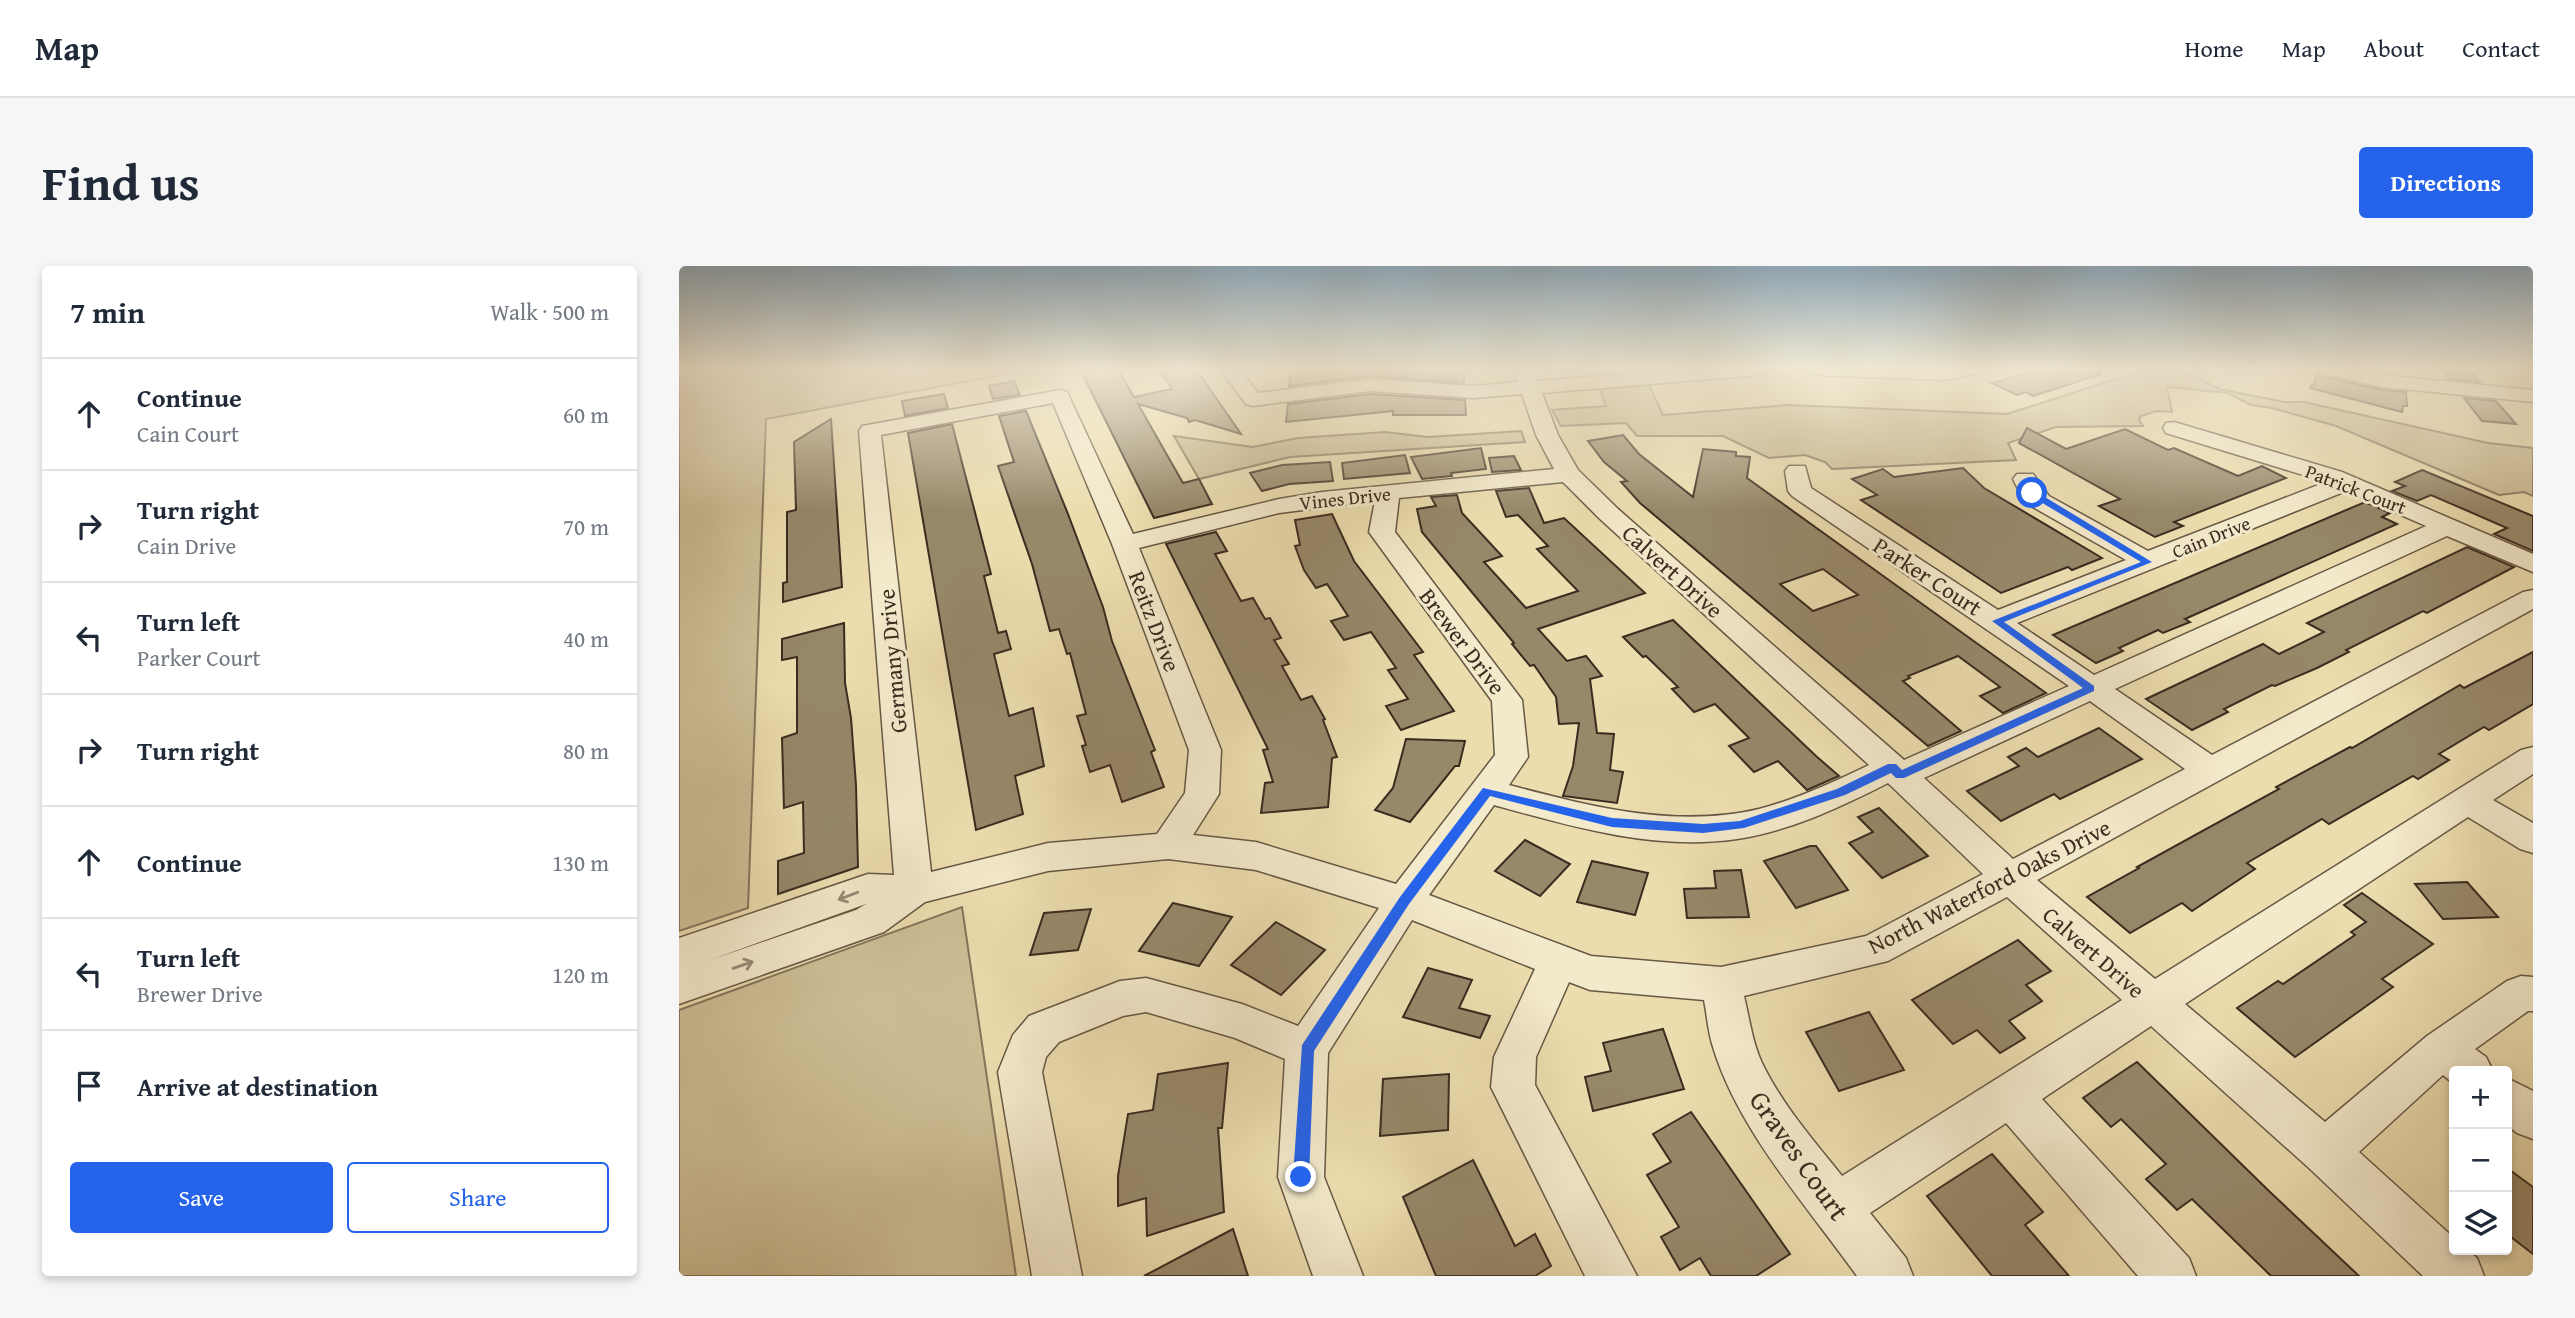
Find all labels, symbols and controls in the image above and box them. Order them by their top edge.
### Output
text: Map [35,24,99,72]
text: Home [2185,31,2244,66]
text: Map [2282,31,2326,66]
text: About [2364,31,2424,66]
text: Contact [2462,31,2540,66]
text: Find us [42,146,200,218]
button: Directions [2359,147,2533,218]
text: 7 min [70,290,145,334]
text: Walk · 500 m [490,295,609,328]
text: Continue [137,378,242,417]
icon: ahead [70,395,108,433]
text: 60 m [563,398,609,431]
text: Cain Court [137,417,239,450]
street label: Patrick Court [2302,457,2411,521]
route start [2016,477,2047,508]
street label: Vines Drive [1298,479,1392,517]
text: Turn right [137,490,259,529]
icon: right [70,507,108,545]
street label: Cain Drive [2168,509,2254,565]
text: 70 m [563,510,609,543]
street label: Calvert Drive [1615,517,1731,625]
text: Cain Drive [137,529,236,562]
street label: Parker Court [1867,529,1989,623]
street label: Reitz Drive [1121,566,1189,676]
street label: Brewer Drive [1412,581,1514,701]
street label: Germany Drive [869,588,915,734]
text: Turn left [137,602,240,641]
icon: left [70,619,108,657]
text: 40 m [563,622,609,655]
text: Parker Court [137,641,261,674]
icon: right [70,731,108,769]
text: Turn right [137,731,259,770]
text: 80 m [563,734,609,767]
street label: North Waterford Oaks Drive [1862,810,2116,962]
icon: ahead [70,843,108,881]
text: Continue [137,843,242,882]
text: 130 m [552,846,609,879]
one-way arrow [837,890,859,903]
street label: Calvert Drive [2036,898,2152,1006]
text: Turn left [137,938,240,977]
icon: left [70,955,108,993]
text: 120 m [552,958,609,991]
one-way arrow [732,958,754,970]
text: Brewer Drive [137,977,263,1010]
map controls [2449,1066,2512,1255]
button: + [2449,1066,2512,1129]
icon: arrive [70,1067,108,1105]
text: Arrive at destination [137,1067,378,1106]
street label: Graves Court [1740,1082,1860,1228]
button: − [2449,1129,2512,1192]
route end [1285,1161,1316,1192]
button: Save [70,1162,333,1233]
button: Share [347,1162,609,1233]
button: layers [2449,1192,2512,1255]

